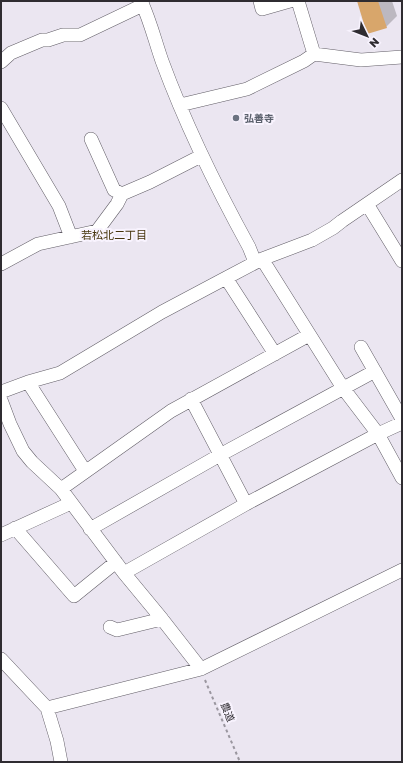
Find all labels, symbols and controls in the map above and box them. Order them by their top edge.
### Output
north arrow [347,16,387,56]
text: N [367,36,382,51]
place label: 弘善寺 [244,112,274,124]
marker: 弘善寺 [231,113,241,123]
district label: 若松北二丁目 [81,228,147,241]
street label: 農道 [219,700,237,724]

